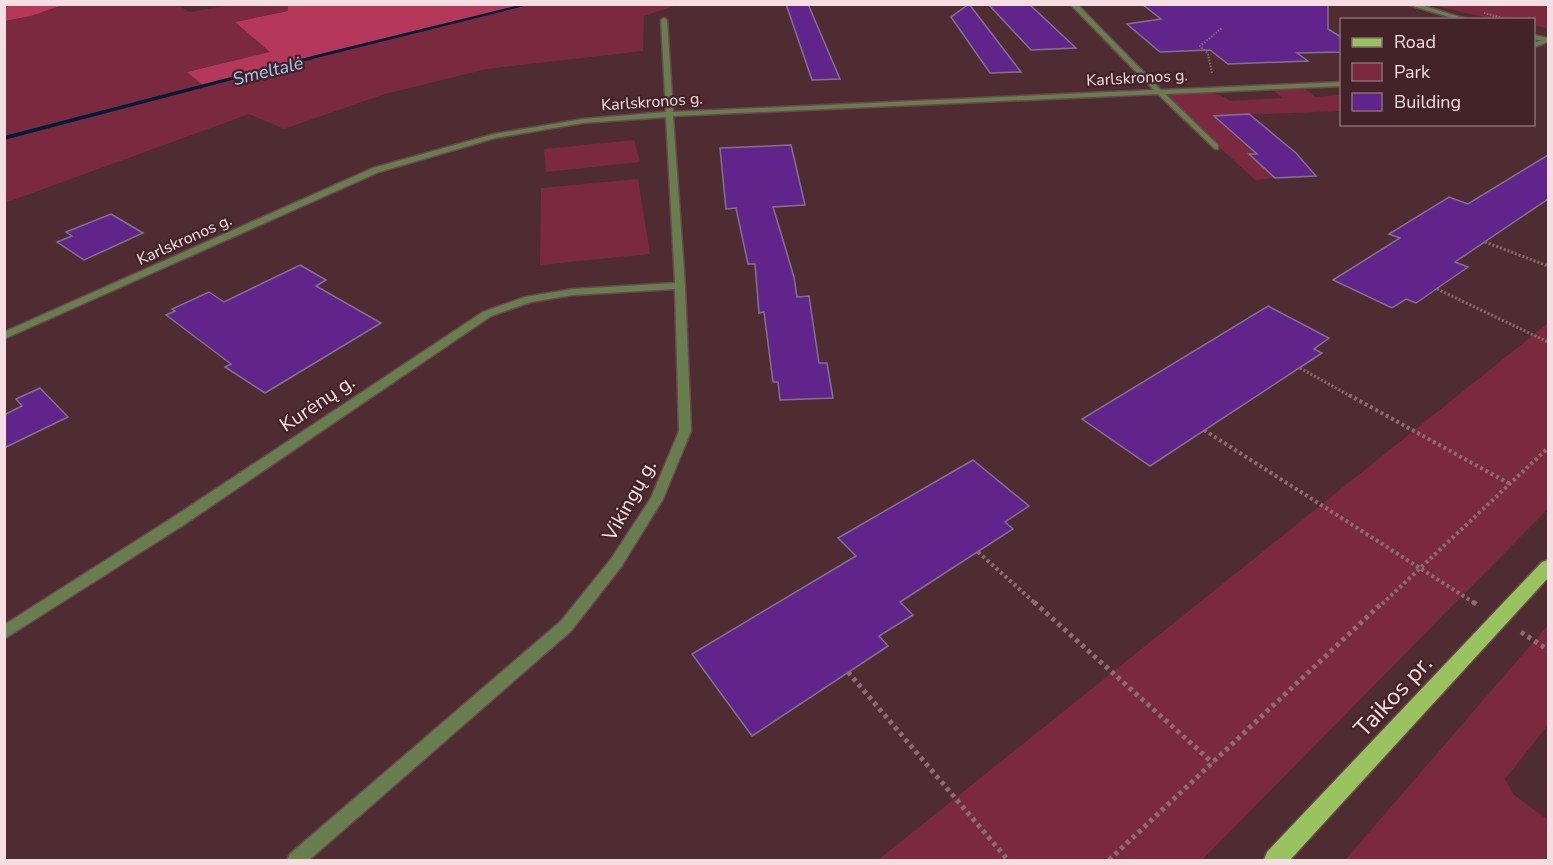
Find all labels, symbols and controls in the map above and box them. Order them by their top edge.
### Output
legend [1340,18,1535,126]
text: Road [1394,30,1436,54]
water label: Smeltalė [230,51,306,91]
text: Park [1394,60,1431,84]
street label: Karlskronos g. [1086,64,1189,92]
street label: Karlskronos g. [600,87,704,117]
text: Building [1394,90,1461,114]
street label: Karlskronos g. [133,209,235,271]
street label: Kurėnų g. [274,368,360,438]
street label: Vikingų g. [596,455,663,546]
street label: Taikos pr. [1347,648,1439,744]

